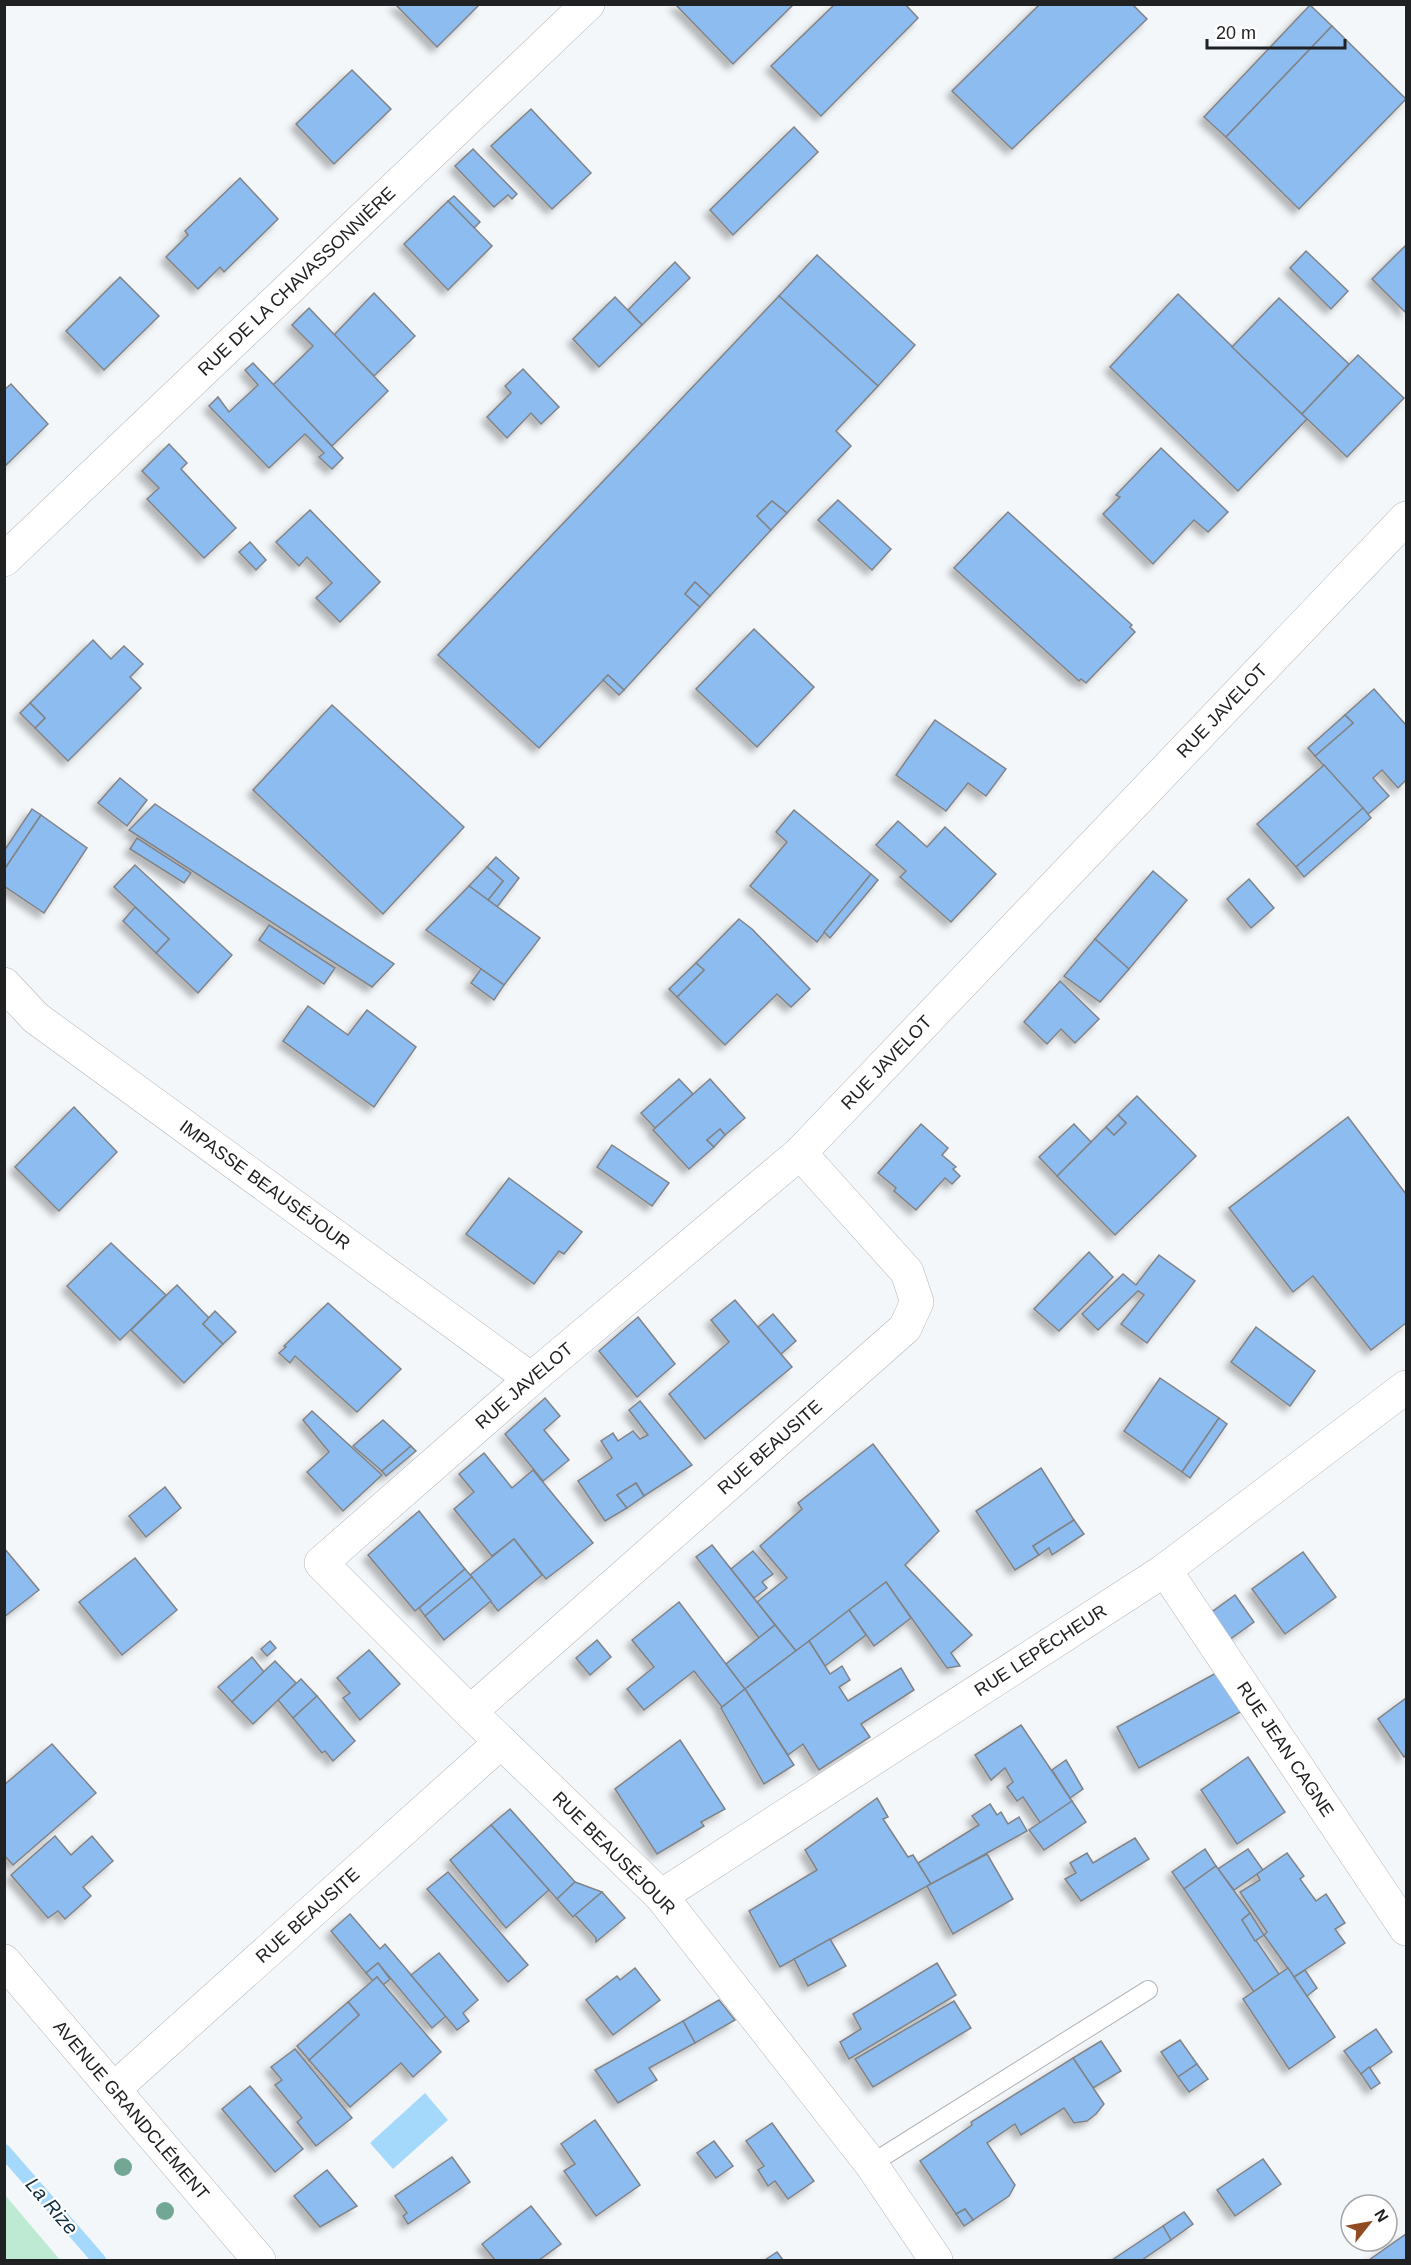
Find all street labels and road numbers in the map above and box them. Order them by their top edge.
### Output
street label: RUE DE LA CHAVASSONNIÈRE [194,183,399,380]
street label: RUE JAVELOT [1173,660,1271,762]
street label: RUE JAVELOT [837,1012,936,1113]
street label: IMPASSE BEAUSÉJOUR [176,1116,354,1254]
street label: RUE JAVELOT [471,1338,577,1433]
street label: RUE BEAUSITE [714,1396,826,1498]
street label: RUE LEPÊCHEUR [971,1601,1110,1700]
street label: RUE JEAN CAGNE [1233,1678,1338,1821]
street label: RUE BEAUSÉJOUR [549,1788,679,1918]
street label: RUE BEAUSITE [252,1864,363,1967]
street label: AVENUE GRANDCLÉMENT [49,2017,213,2204]

